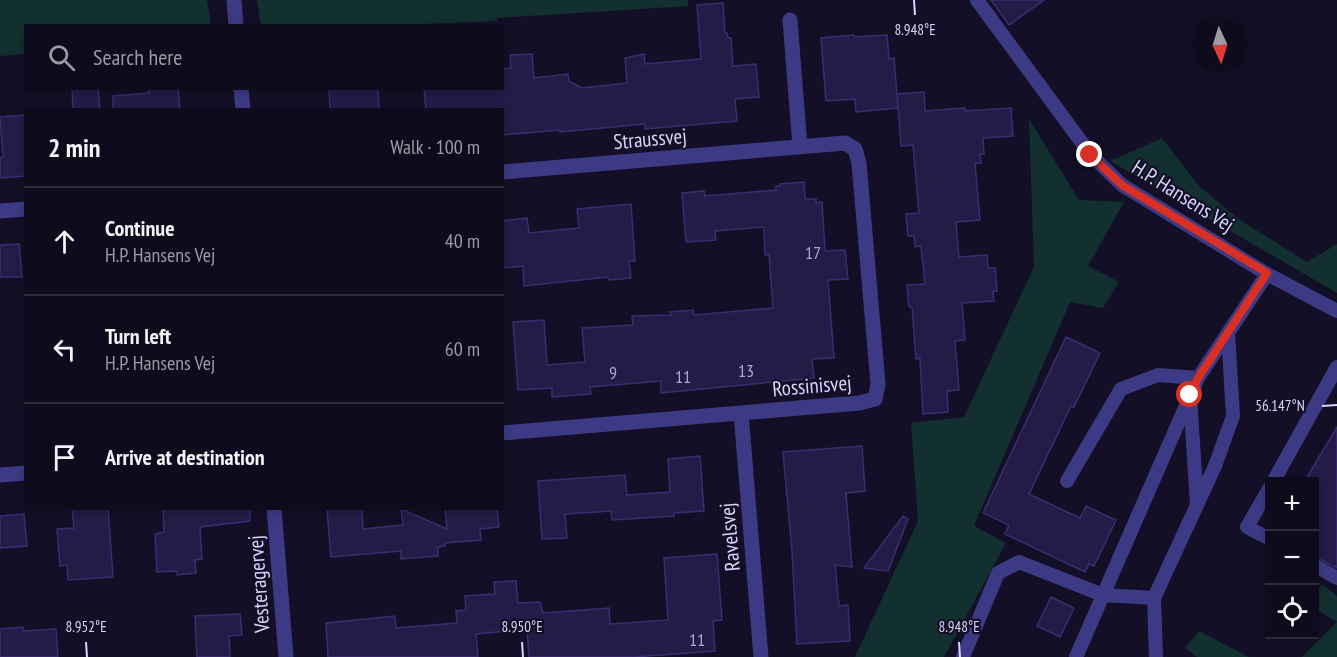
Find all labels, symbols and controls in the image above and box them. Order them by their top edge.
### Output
north arrow [1193,18,1247,72]
text: 8.948°E [894,20,936,39]
search box [24,24,504,90]
icon: search [45,41,78,74]
text: Search here [93,43,182,71]
street label: Straussvej [612,122,688,155]
text: 2 min [48,131,101,164]
text: Walk · 100 m [390,134,480,160]
route end [1076,141,1102,167]
street label: H.P. Hansens Vej [1127,153,1240,238]
text: Continue [105,214,175,242]
icon: ahead [48,225,81,258]
text: 40 m [445,228,480,254]
house number: 17 [805,241,821,264]
text: H.P. Hansens Vej [105,242,215,268]
text: Turn left [105,322,171,350]
icon: left [48,333,81,366]
text: 60 m [445,336,480,362]
text: H.P. Hansens Vej [105,350,215,376]
house number: 13 [738,359,754,382]
house number: 9 [609,361,617,384]
house number: 11 [675,365,691,388]
street label: Rossinisvej [771,369,853,402]
route start [1176,381,1202,407]
text: 56.147°N [1255,396,1305,415]
icon: arrive [48,441,81,474]
text: Arrive at destination [105,443,265,471]
map controls [1265,477,1319,639]
button: + [1265,477,1319,531]
street label: Ravelsvej [713,502,746,572]
button: − [1265,531,1319,585]
street label: Vesteragervej [242,534,275,635]
button: locate [1265,585,1319,639]
text: 8.952°E [65,617,107,636]
text: 8.950°E [501,617,543,636]
text: 8.948°E [938,617,980,636]
house number: 11 [689,628,705,651]

